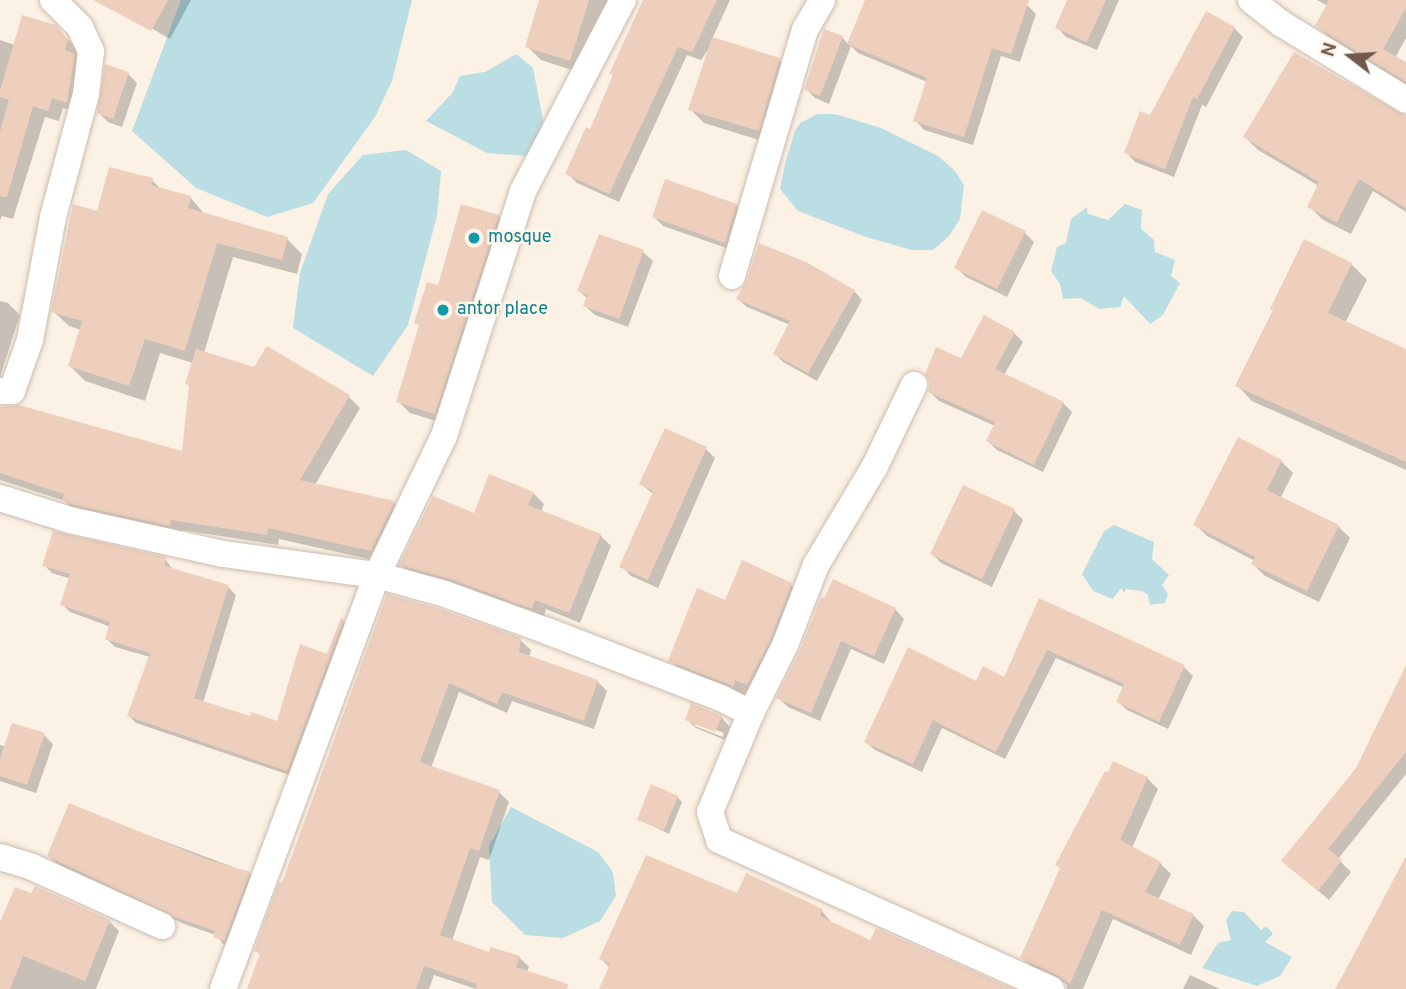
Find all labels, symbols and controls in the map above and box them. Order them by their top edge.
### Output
north arrow [1315,21,1385,91]
text: N [1316,40,1343,60]
place label: mosque [488,227,552,249]
marker: mosque [466,230,482,246]
place label: antor place [457,299,548,321]
marker: antor place [435,302,451,318]

